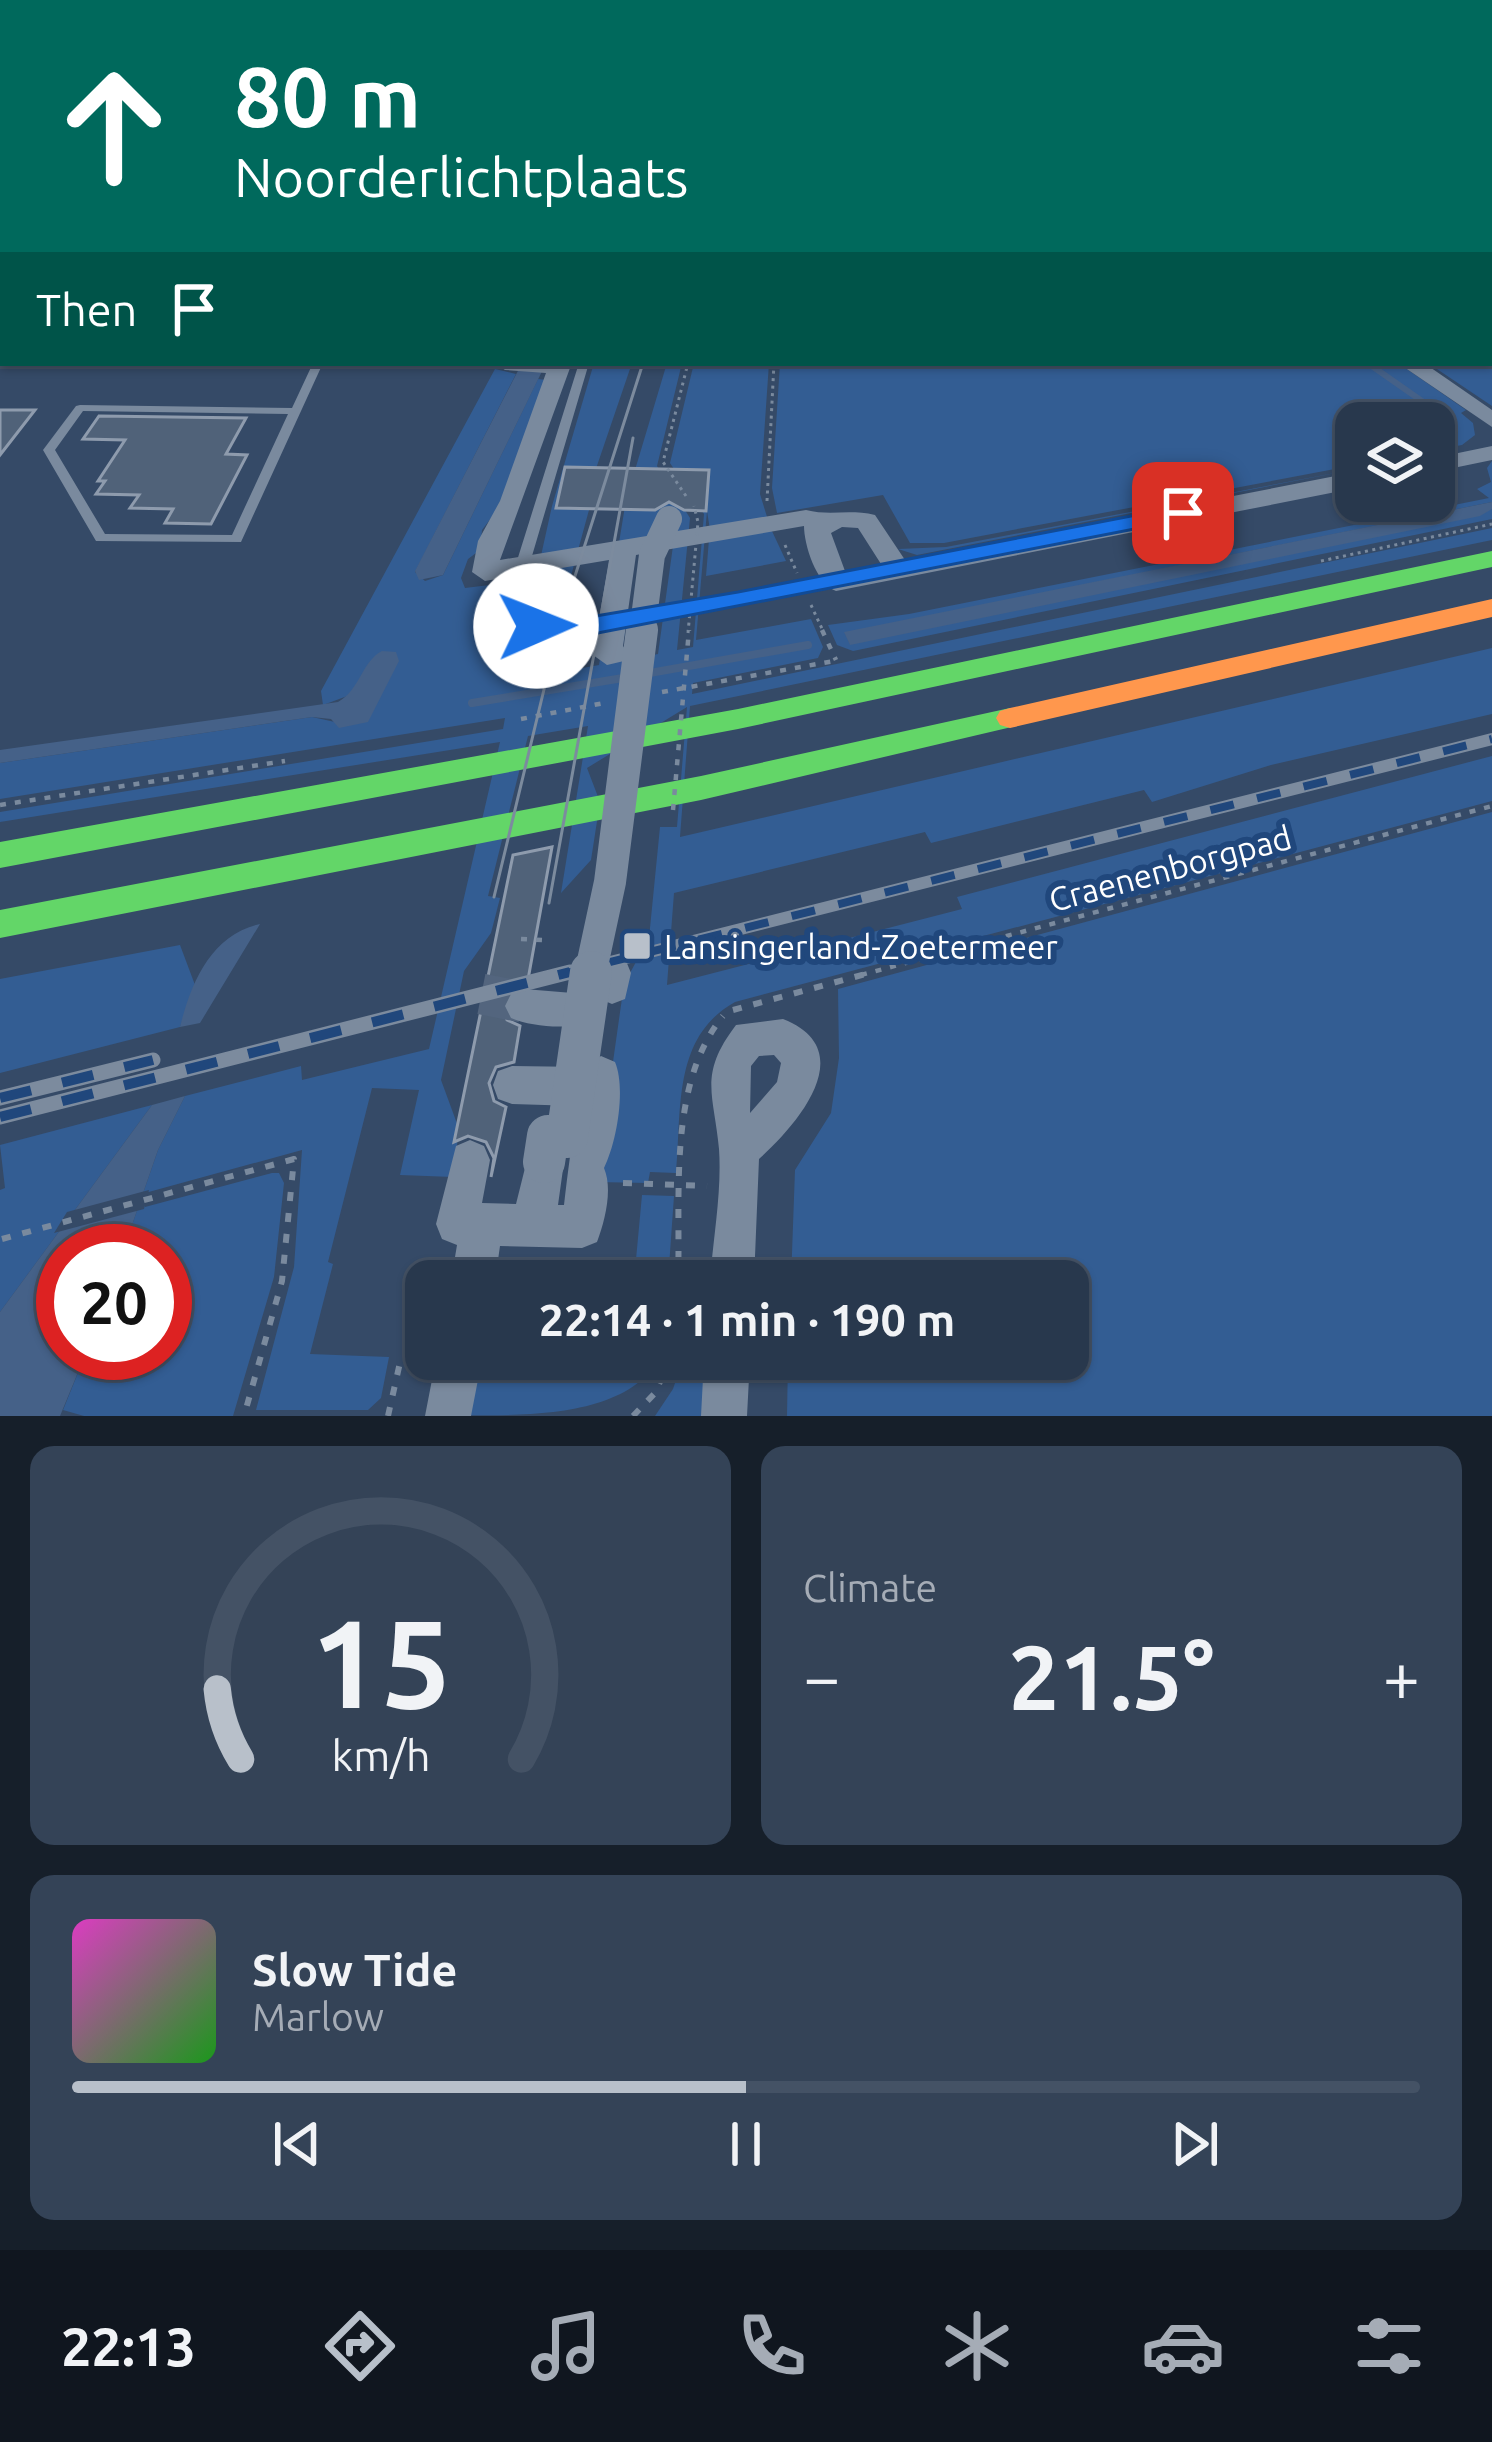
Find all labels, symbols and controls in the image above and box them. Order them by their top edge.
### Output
icon: ahead [36,48,192,204]
text: 80 m [234,49,421,143]
text: Noorderlichtplaats [234,147,688,207]
icon: arrive [161,276,227,342]
text: Then [36,284,137,335]
map controls [1335,402,1455,522]
button: layers [1335,402,1455,522]
pin [1132,462,1234,564]
icon: arrive [1150,480,1216,546]
position arrow [473,563,599,689]
street label: Craenenborgpad [1045,818,1295,918]
place label: Lansingerland-Zoetermeer [664,928,1058,965]
marker: Lansingerland-Zoetermeer [621,930,653,962]
speed limit sign: 20 [36,1224,192,1380]
text: 22:14 · 1 min · 190 m [539,1294,955,1345]
text: Climate [803,1566,937,1609]
text: 15 [310,1592,451,1732]
text: 21.5° [1008,1626,1215,1727]
text: − [803,1639,840,1713]
text: + [1383,1639,1420,1713]
text: km/h [331,1730,430,1778]
text: Slow Tide [252,1944,457,1995]
text: Marlow [252,1995,384,2038]
icon: previous [264,2111,330,2177]
icon: pause [713,2111,779,2177]
icon: next [1162,2111,1228,2177]
icon: directions [318,2304,402,2388]
icon: music [524,2304,608,2388]
icon: phone [730,2304,814,2388]
icon: climate [935,2304,1019,2388]
icon: car [1141,2304,1225,2388]
icon: filters [1347,2304,1431,2388]
text: 22:13 [61,2316,196,2376]

